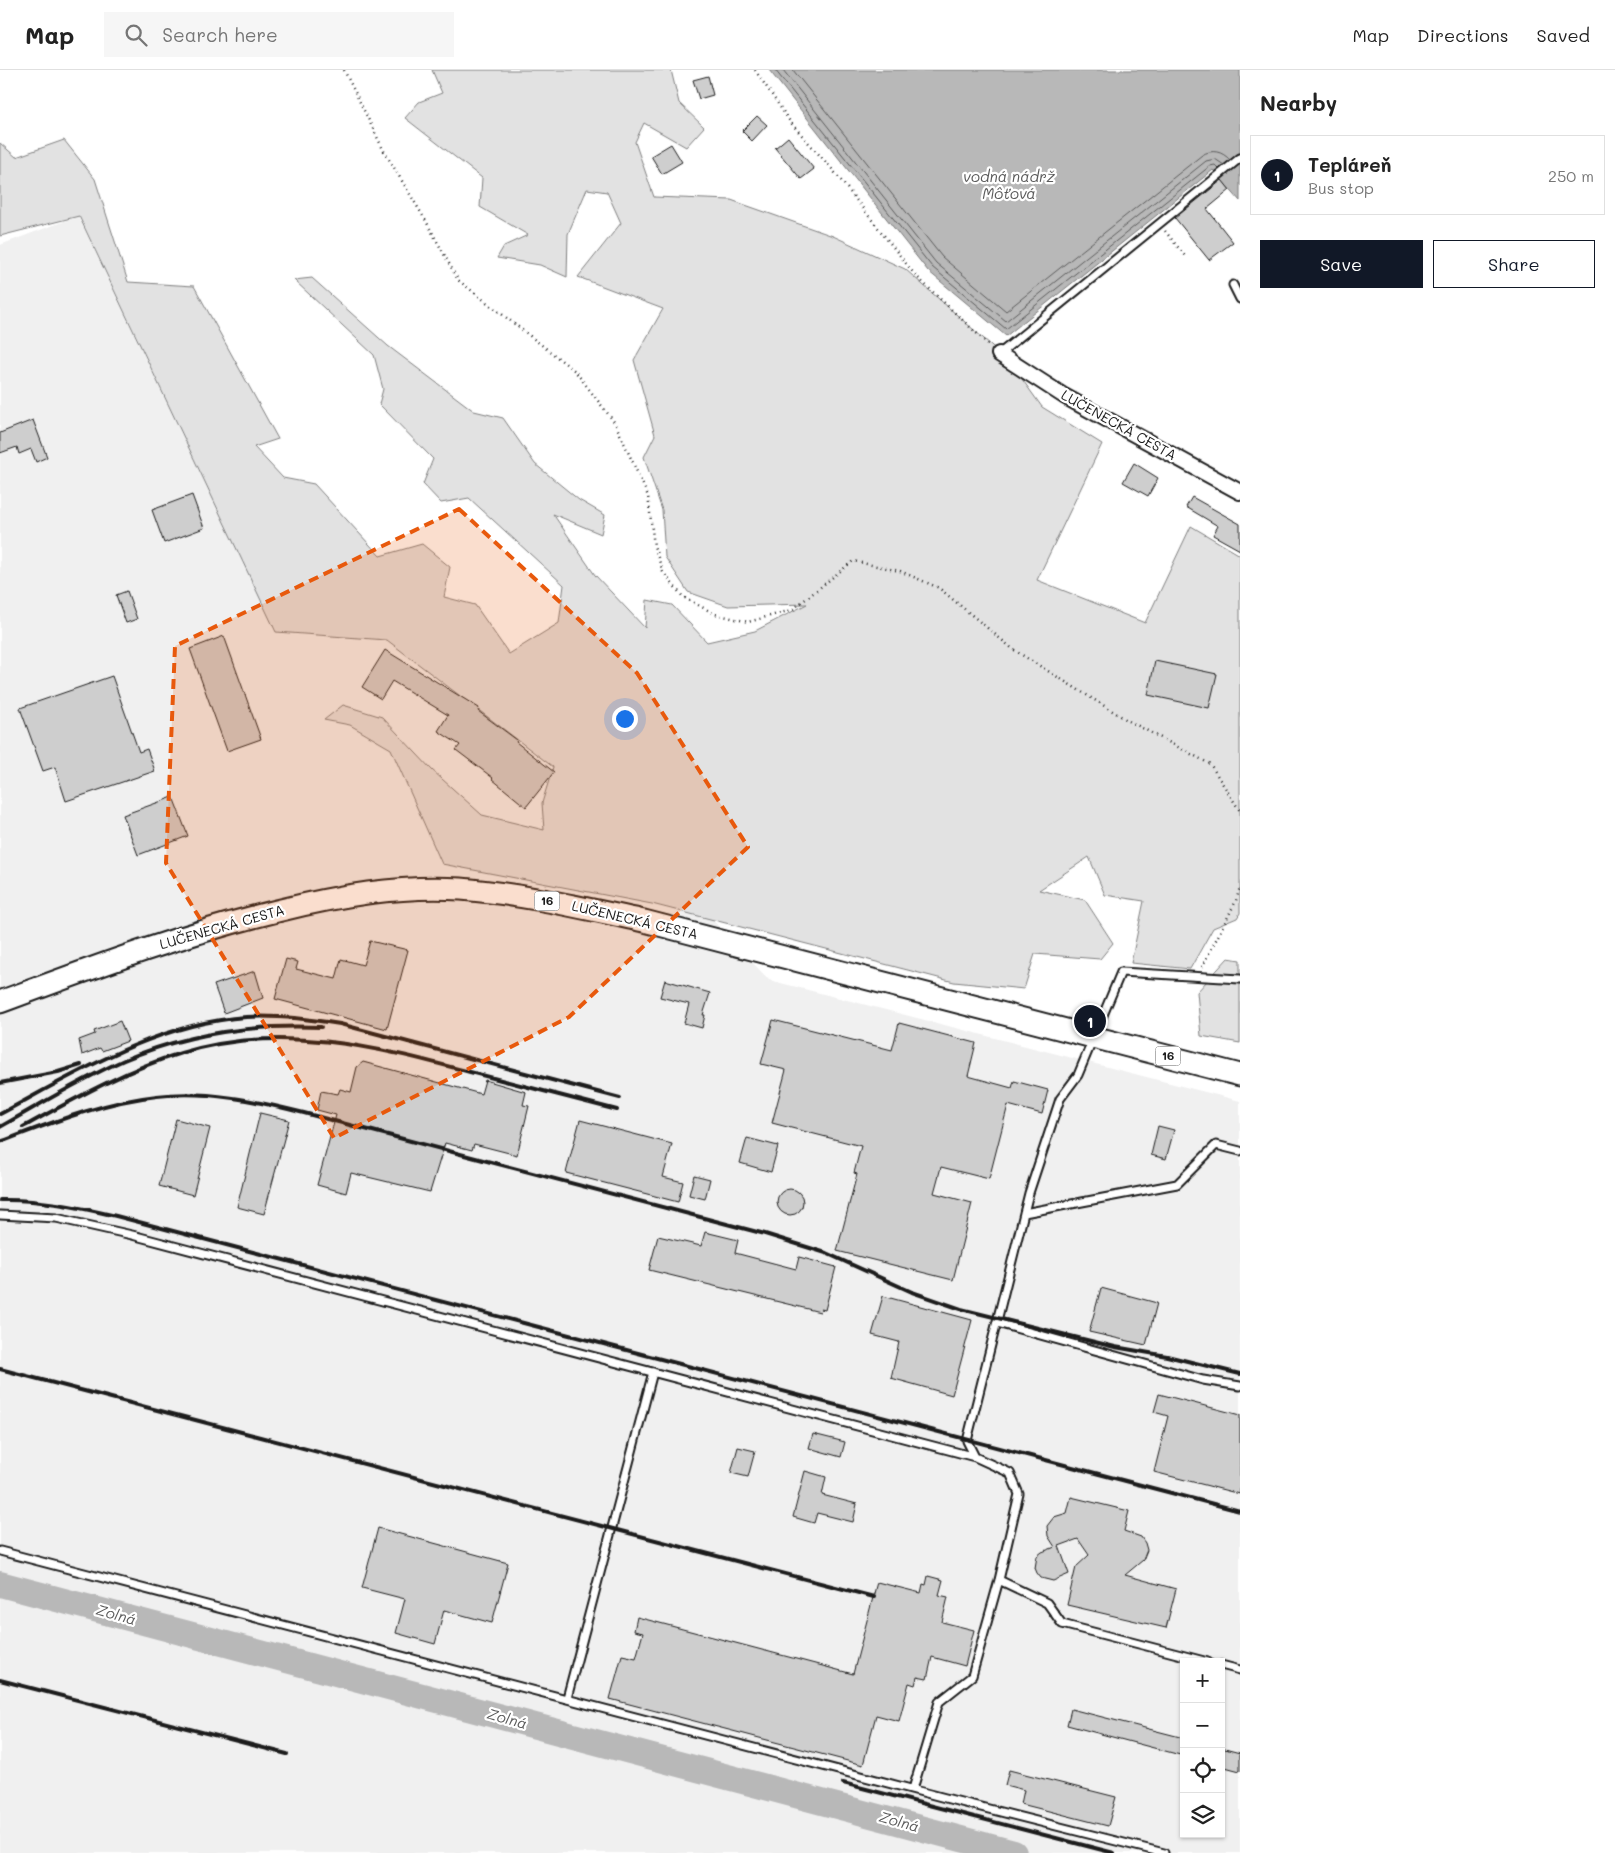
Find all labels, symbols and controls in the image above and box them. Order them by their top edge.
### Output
search box [104,12,454,57]
text: Map [25,19,74,50]
icon: search [122,21,150,49]
text: Search here [162,22,278,47]
text: Map [1352,23,1389,47]
text: Directions [1417,23,1509,47]
text: Saved [1537,23,1590,47]
text: Nearby [1260,89,1337,116]
text: Tepláreň [1308,152,1391,177]
text: 1 [1273,165,1281,186]
text: 250 m [1548,165,1594,186]
water label: vodná nádrž Môťová [963,166,1056,203]
text: Bus stop [1308,177,1374,198]
button: Save [1260,240,1423,288]
button: Share [1433,240,1595,288]
street label: LUČENECKÁ CESTA [1058,385,1180,464]
your location [612,706,638,732]
road number: 16 [534,891,560,910]
street label: LUČENECKÁ CESTA [570,896,700,943]
street label: LUČENECKÁ CESTA [157,900,287,953]
pin: 1 [1074,1002,1106,1040]
road number: 16 [1156,1046,1180,1066]
water label: Zolná [94,1599,138,1629]
map controls [1180,1658,1225,1838]
button: + [1180,1658,1225,1703]
water label: Zolná [485,1703,529,1733]
button: − [1180,1703,1225,1748]
button: locate [1180,1748,1225,1793]
button: layers [1180,1793,1225,1838]
water label: Zolná [877,1806,921,1836]

